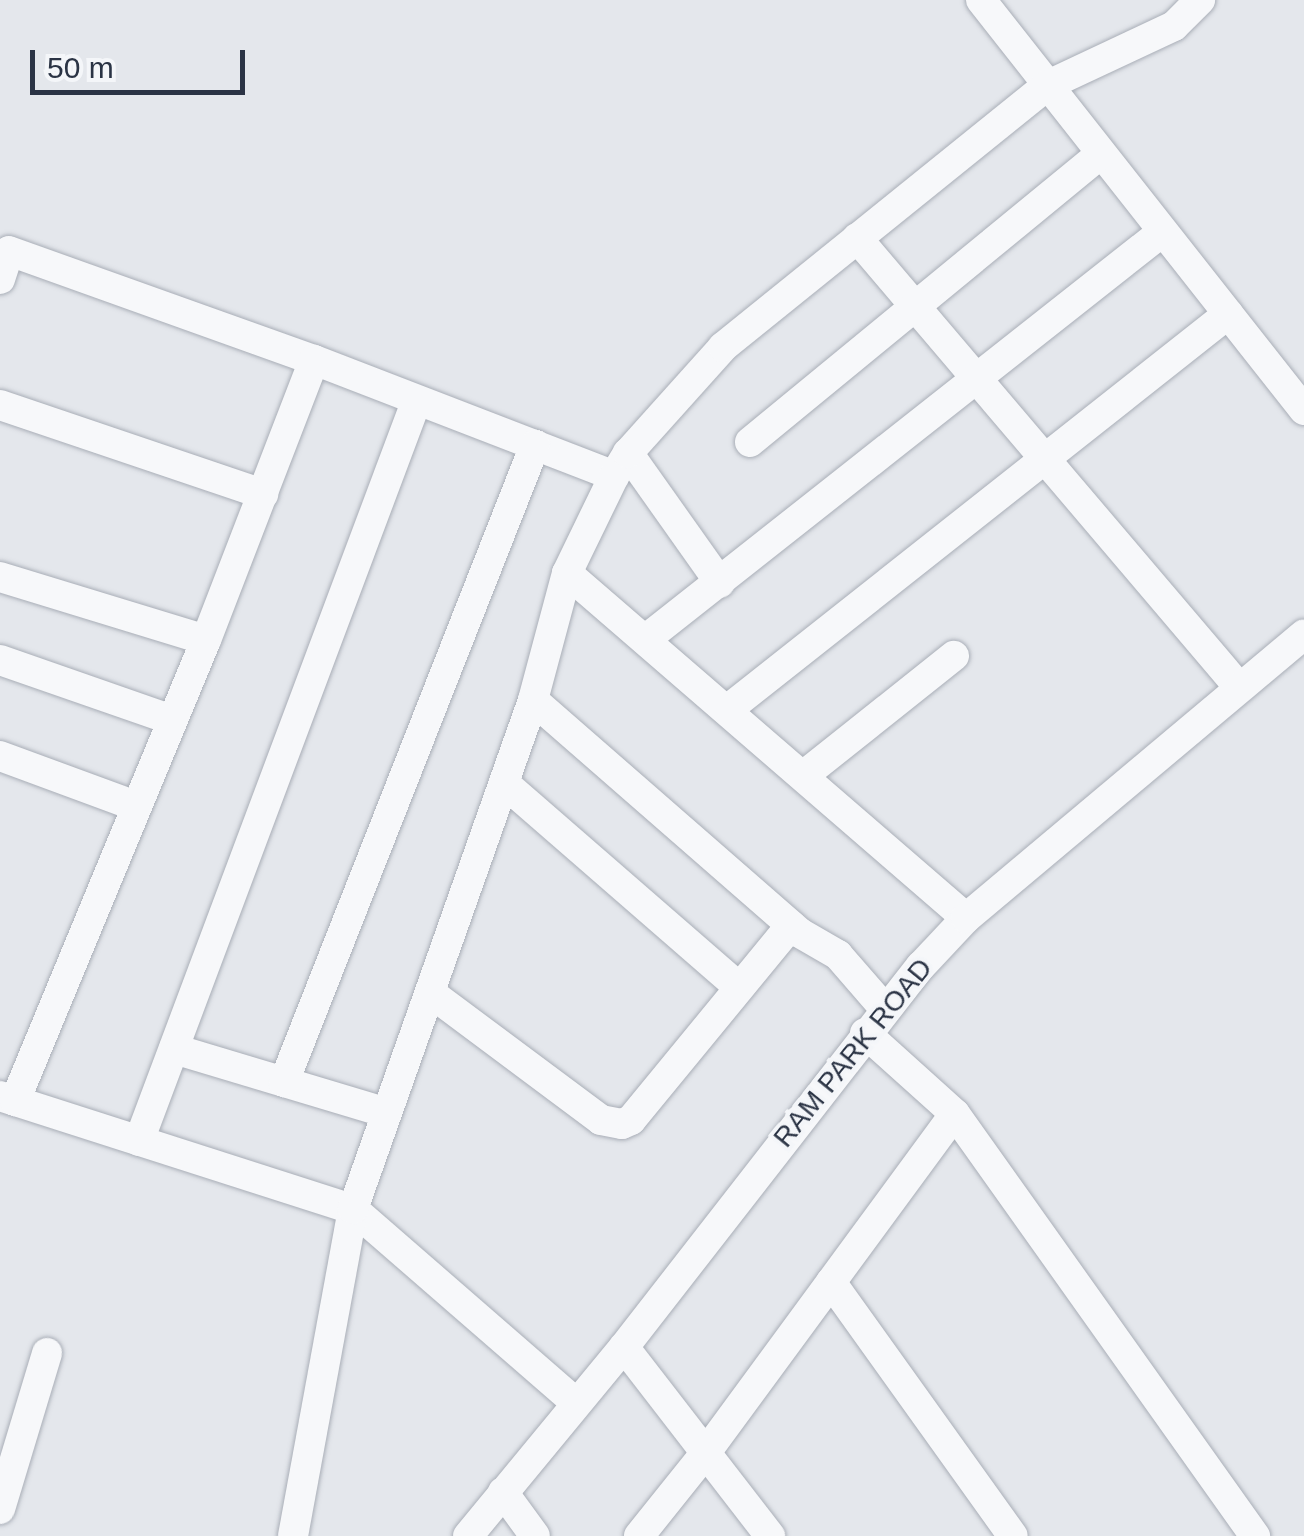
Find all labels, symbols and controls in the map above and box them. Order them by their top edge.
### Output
scale bar [35,30,250,92]
text: 50 m [47,51,114,84]
street label: RAM PARK ROAD [767,952,939,1154]

